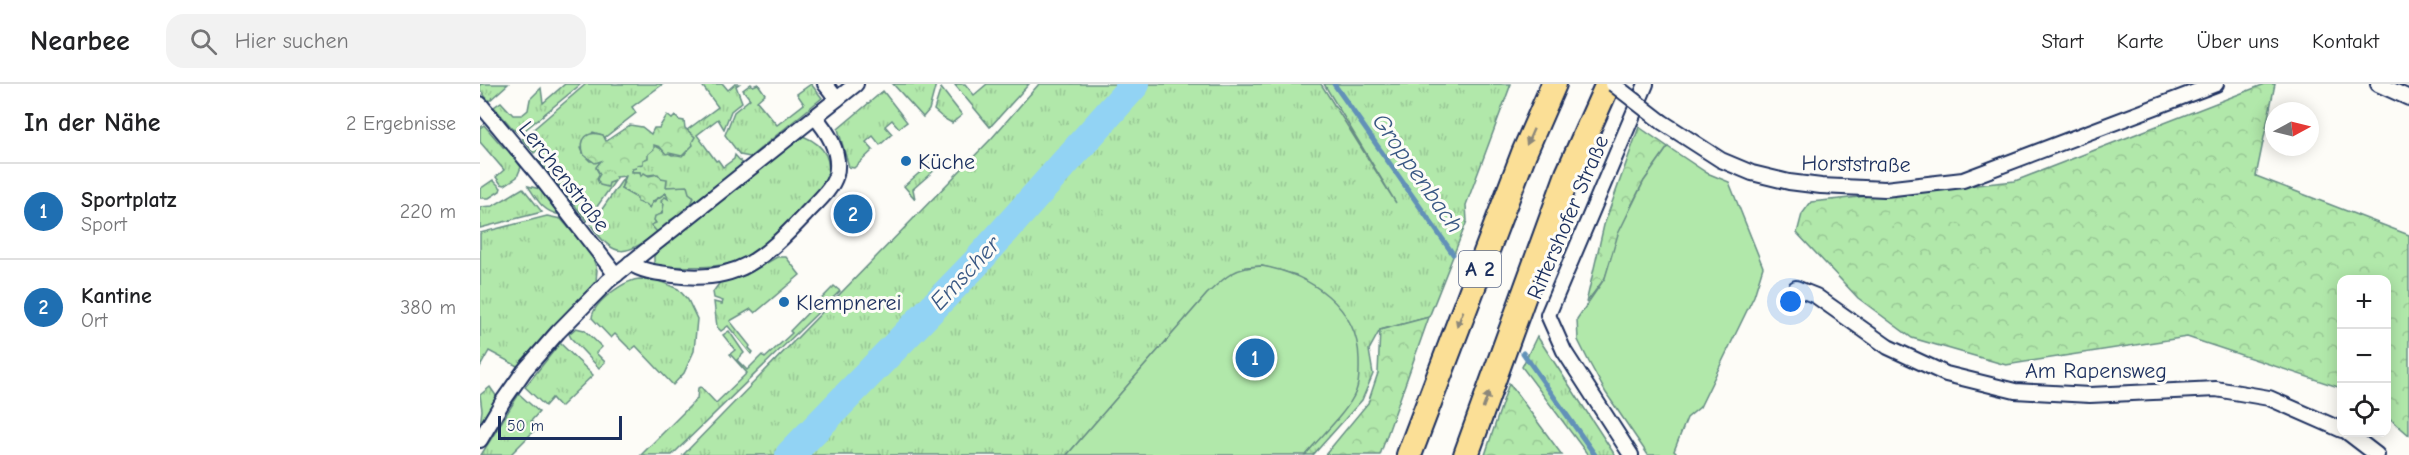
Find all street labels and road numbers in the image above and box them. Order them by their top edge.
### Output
street label: Lerchenstraße [513,116,615,237]
street label: Rittershofer Straße [1522,131,1614,303]
street label: Horststraße [1801,150,1911,178]
road number: A 2 [1459,251,1501,287]
street label: Am Rapensweg [2025,358,2167,384]

